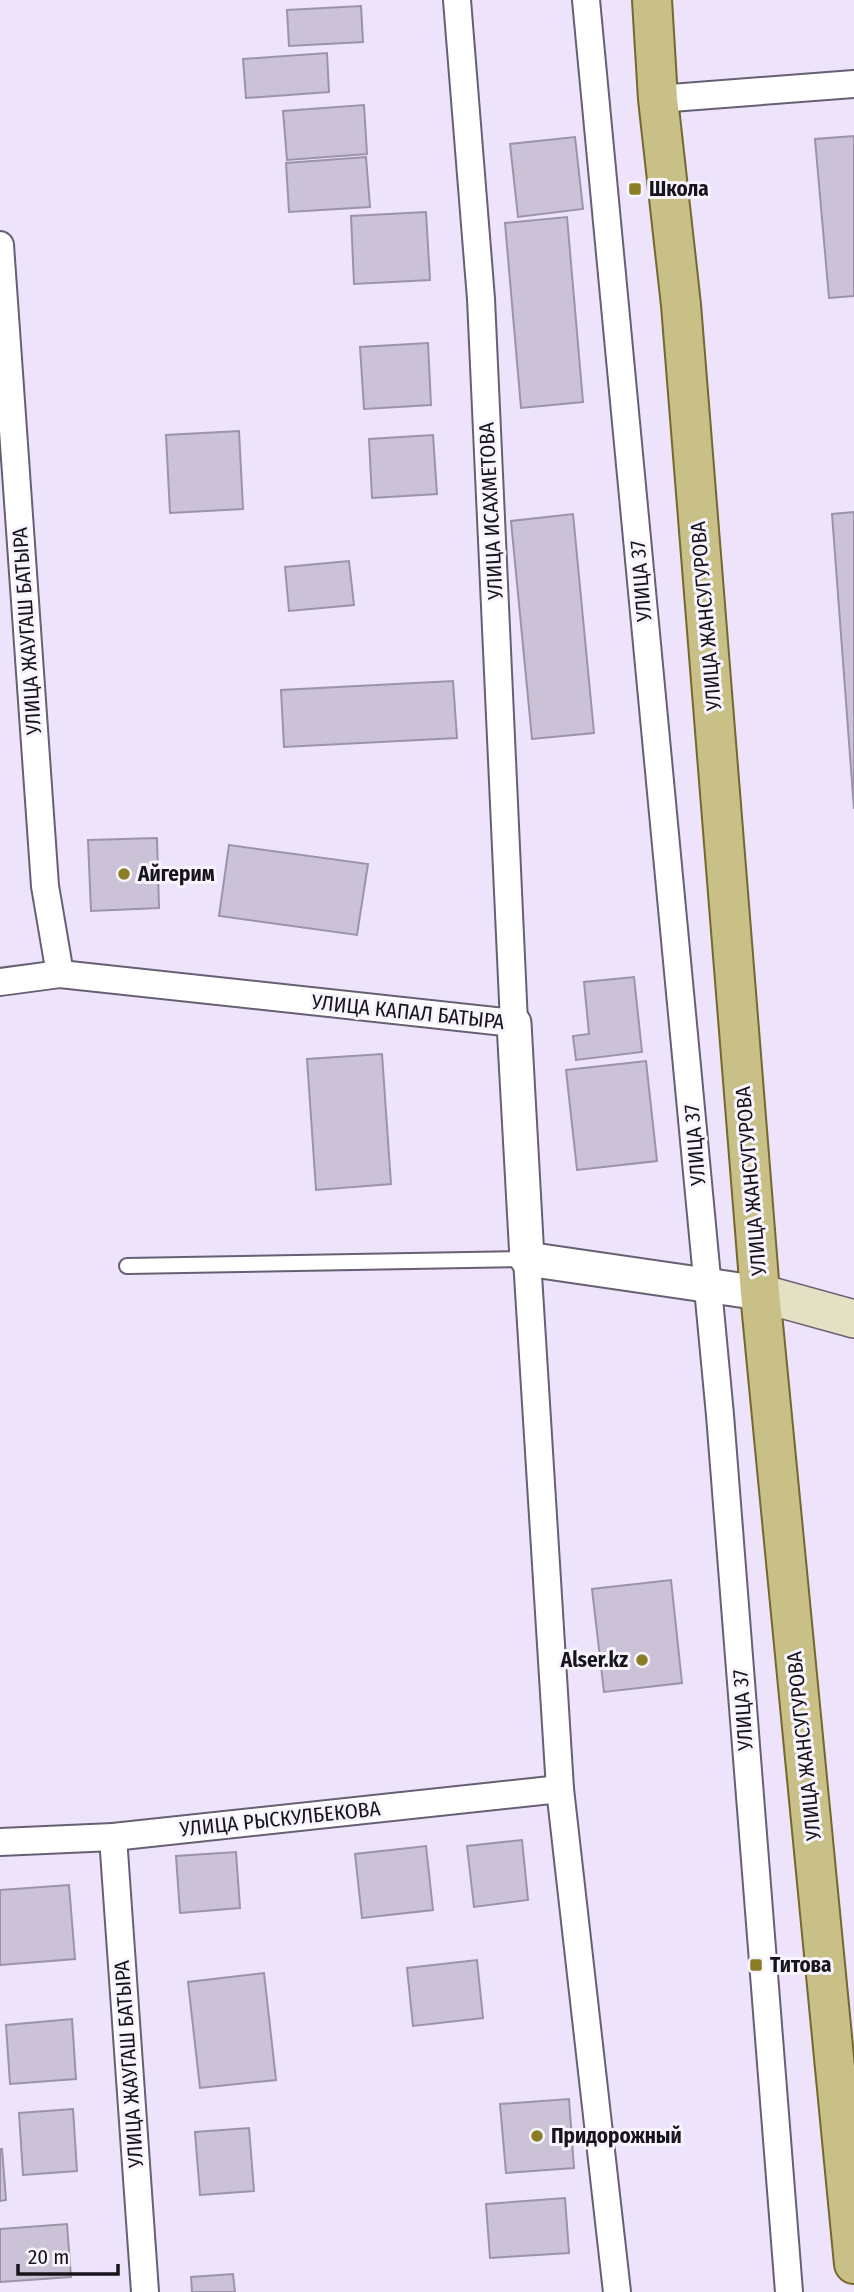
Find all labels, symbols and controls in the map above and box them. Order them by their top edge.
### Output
place label: Школа [649,176,709,202]
marker: Школа [627,181,643,197]
street label: УЛИЦА ИСАХМЕТОВА [473,422,509,601]
street label: УЛИЦА ЖАНСУГУРОВА [685,520,727,713]
street label: УЛИЦА ЖАУГАШ БАТЫРА [7,526,47,737]
street label: УЛИЦА 37 [625,539,658,624]
place label: Айгерим [137,861,215,887]
marker: Айгерим [116,866,132,882]
street label: УЛИЦА КАПАЛ БАТЫРА [309,989,506,1035]
street label: УЛИЦА ЖАНСУГУРОВА [730,1085,772,1278]
street label: УЛИЦА 37 [679,1103,712,1188]
place label: Alser.kz [560,1647,628,1673]
street label: УЛИЦА ЖАНСУГУРОВА [781,1650,827,1843]
marker: Alser.kz [634,1652,650,1668]
street label: УЛИЦА 37 [727,1669,759,1752]
street label: УЛИЦА РЫСКУЛБЕКОВА [177,1796,382,1843]
place label: Титова [770,1952,831,1978]
marker: Титова [748,1957,764,1973]
street label: УЛИЦА ЖАУГАШ БАТЫРА [109,1959,149,2170]
place label: Придорожный [551,2123,682,2149]
marker: Придорожный [529,2128,545,2144]
scale bar [18,2232,117,2276]
text: 20 m [28,2244,69,2270]

